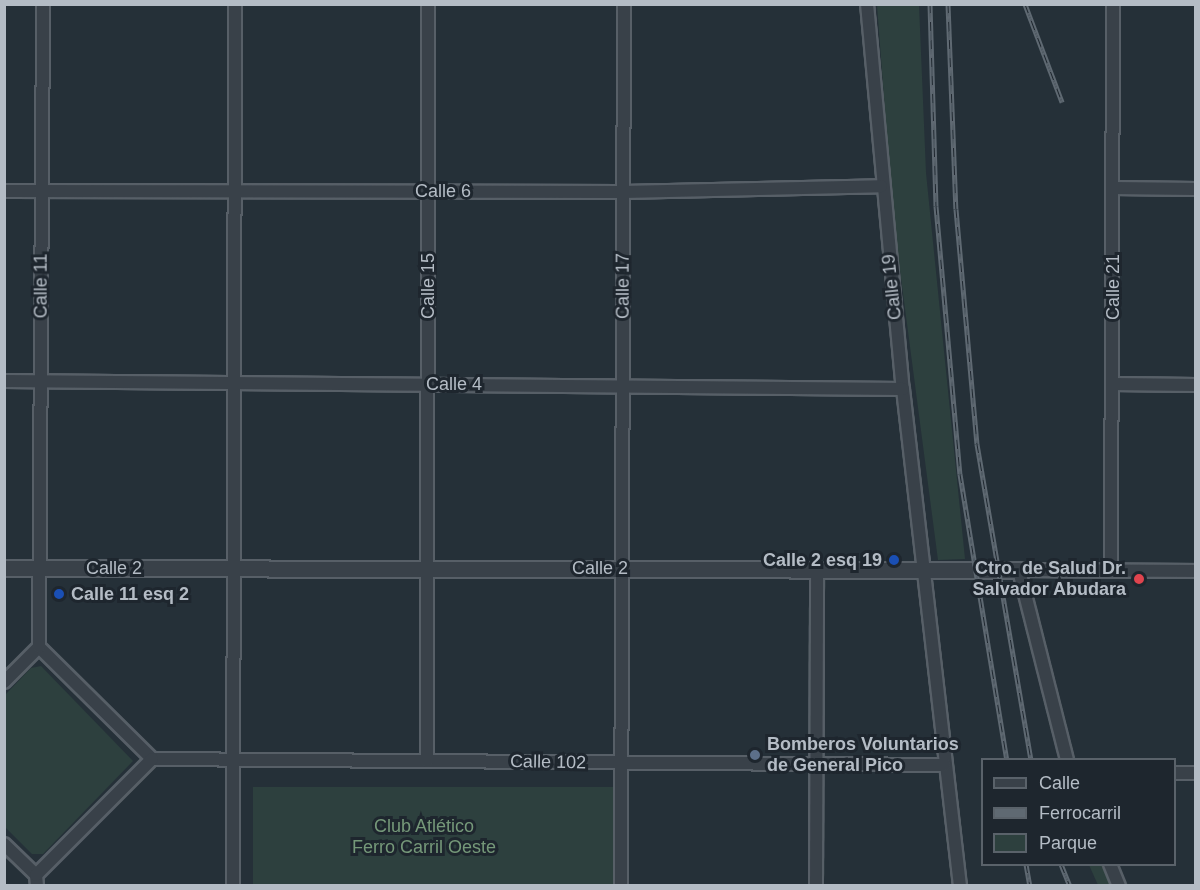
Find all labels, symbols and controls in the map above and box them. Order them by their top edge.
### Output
street label: Calle 6 [415,180,471,202]
street label: Calle 15 [417,253,439,319]
street label: Calle 17 [612,253,634,319]
street label: Calle 19 [878,253,906,321]
street label: Calle 11 [30,254,52,318]
street label: Calle 21 [1102,254,1124,320]
street label: Calle 4 [426,373,482,395]
place label: Calle 2 esq 19 [763,549,882,571]
marker: Calle 2 esq 19 [887,553,901,567]
street label: Calle 2 [86,557,142,579]
street label: Calle 2 [572,557,628,579]
place label: Ctro. de Salud Dr. Salvador Abudara [972,558,1126,600]
marker: Ctro. de Salud Dr. Salvador Abudara [1130,570,1148,588]
place label: Calle 11 esq 2 [71,583,189,605]
marker: Calle 11 esq 2 [52,587,66,601]
place label: Bomberos Voluntarios de General Pico [767,734,959,777]
marker: Bomberos Voluntarios de General Pico [748,748,762,762]
street label: Calle 102 [510,751,586,773]
legend [981,758,1176,866]
text: Calle [1039,773,1080,793]
text: Ferrocarril [1039,803,1121,823]
park label: Club Atlético Ferro Carril Oeste [352,816,496,858]
text: Parque [1039,833,1097,853]

